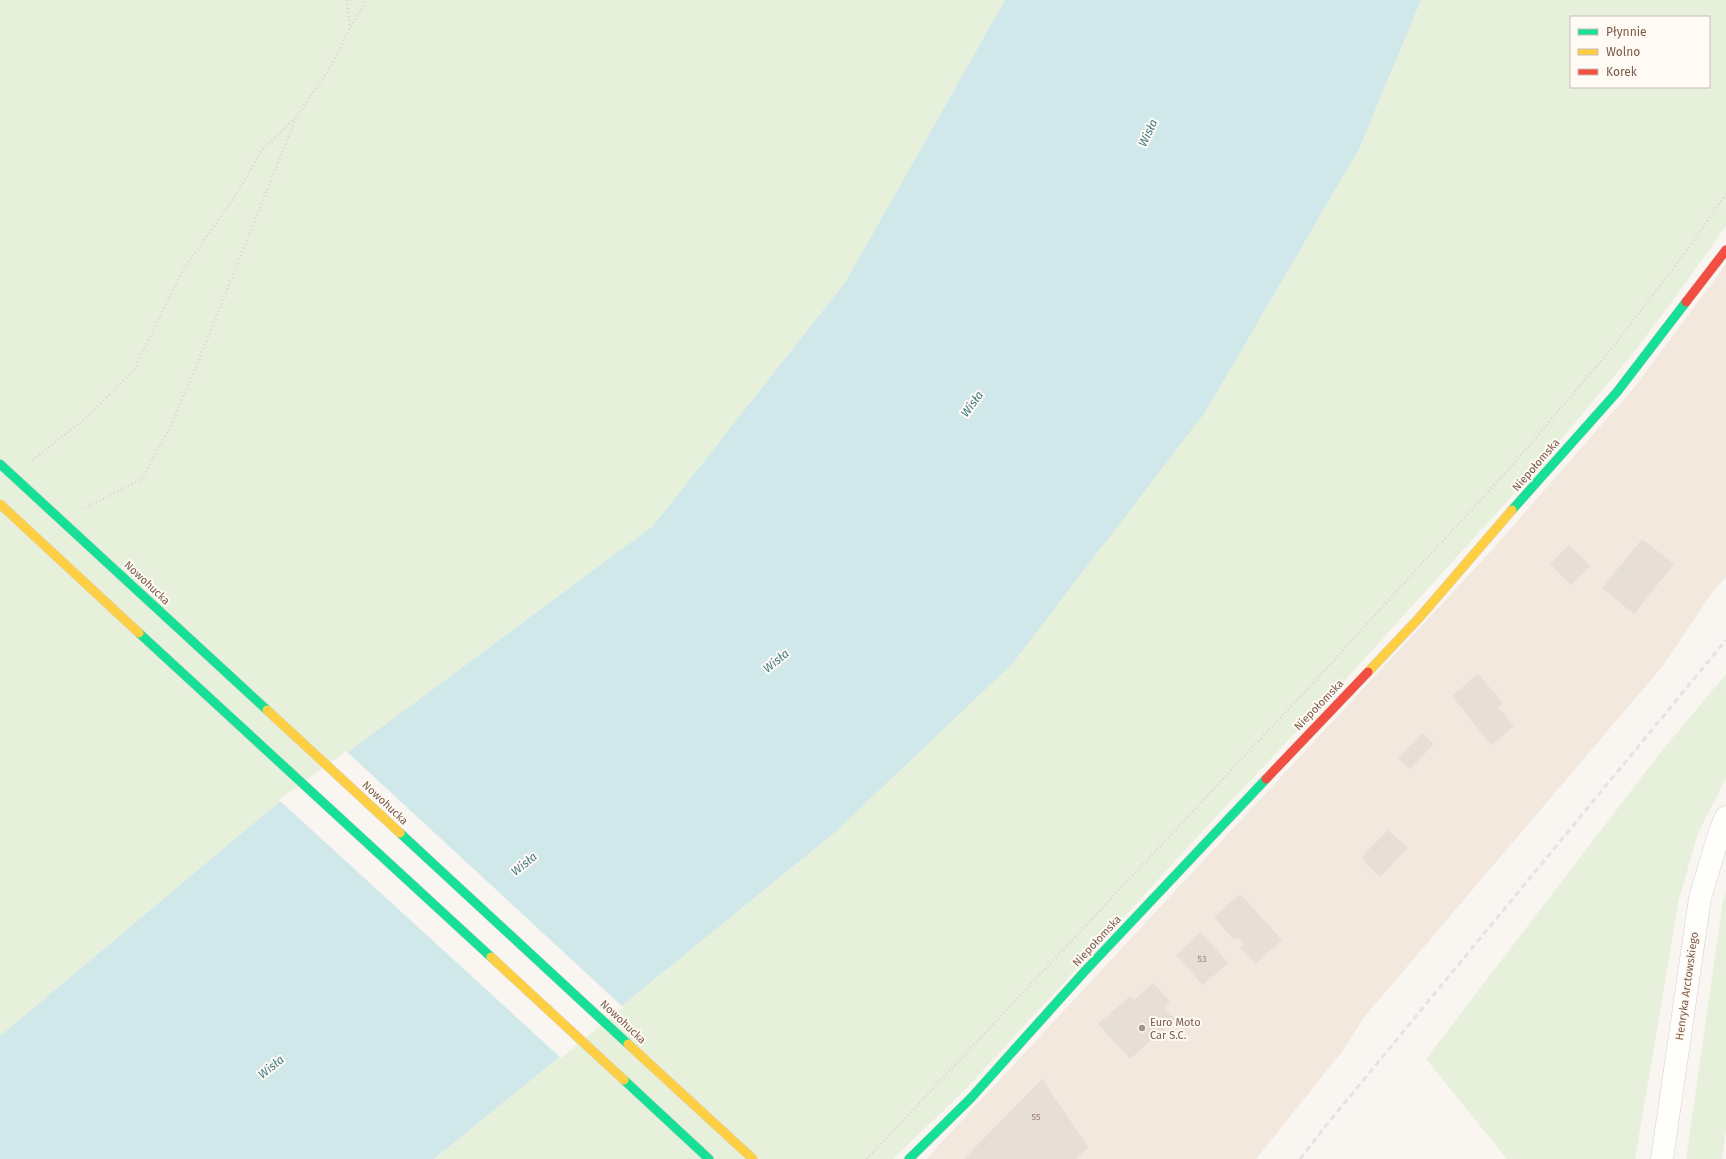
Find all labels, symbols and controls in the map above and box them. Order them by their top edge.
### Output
legend [1570,16,1710,88]
text: Płynnie [1606,25,1647,39]
text: Wolno [1606,45,1640,59]
text: Korek [1606,65,1638,79]
water label: Wisła [1136,117,1161,149]
water label: Wisła [958,388,986,420]
street label: Niepołomska [1510,436,1562,494]
street label: Nowohucka [121,559,173,607]
water label: Wisła [760,646,792,676]
street label: Niepołomska [1292,677,1346,733]
street label: Nowohucka [359,779,411,827]
water label: Wisła [508,849,540,879]
street label: Niepołomska [1070,913,1124,969]
street label: Henryka Arctowskiego [1673,931,1701,1041]
house number: 53 [1198,954,1206,964]
street label: Nowohucka [597,998,649,1046]
place label: Euro Moto Car S.C. [1150,1016,1201,1042]
marker: Euro Moto Car S.C. [1137,1023,1147,1033]
water label: Wisła [255,1052,287,1082]
house number: 55 [1032,1112,1041,1122]

